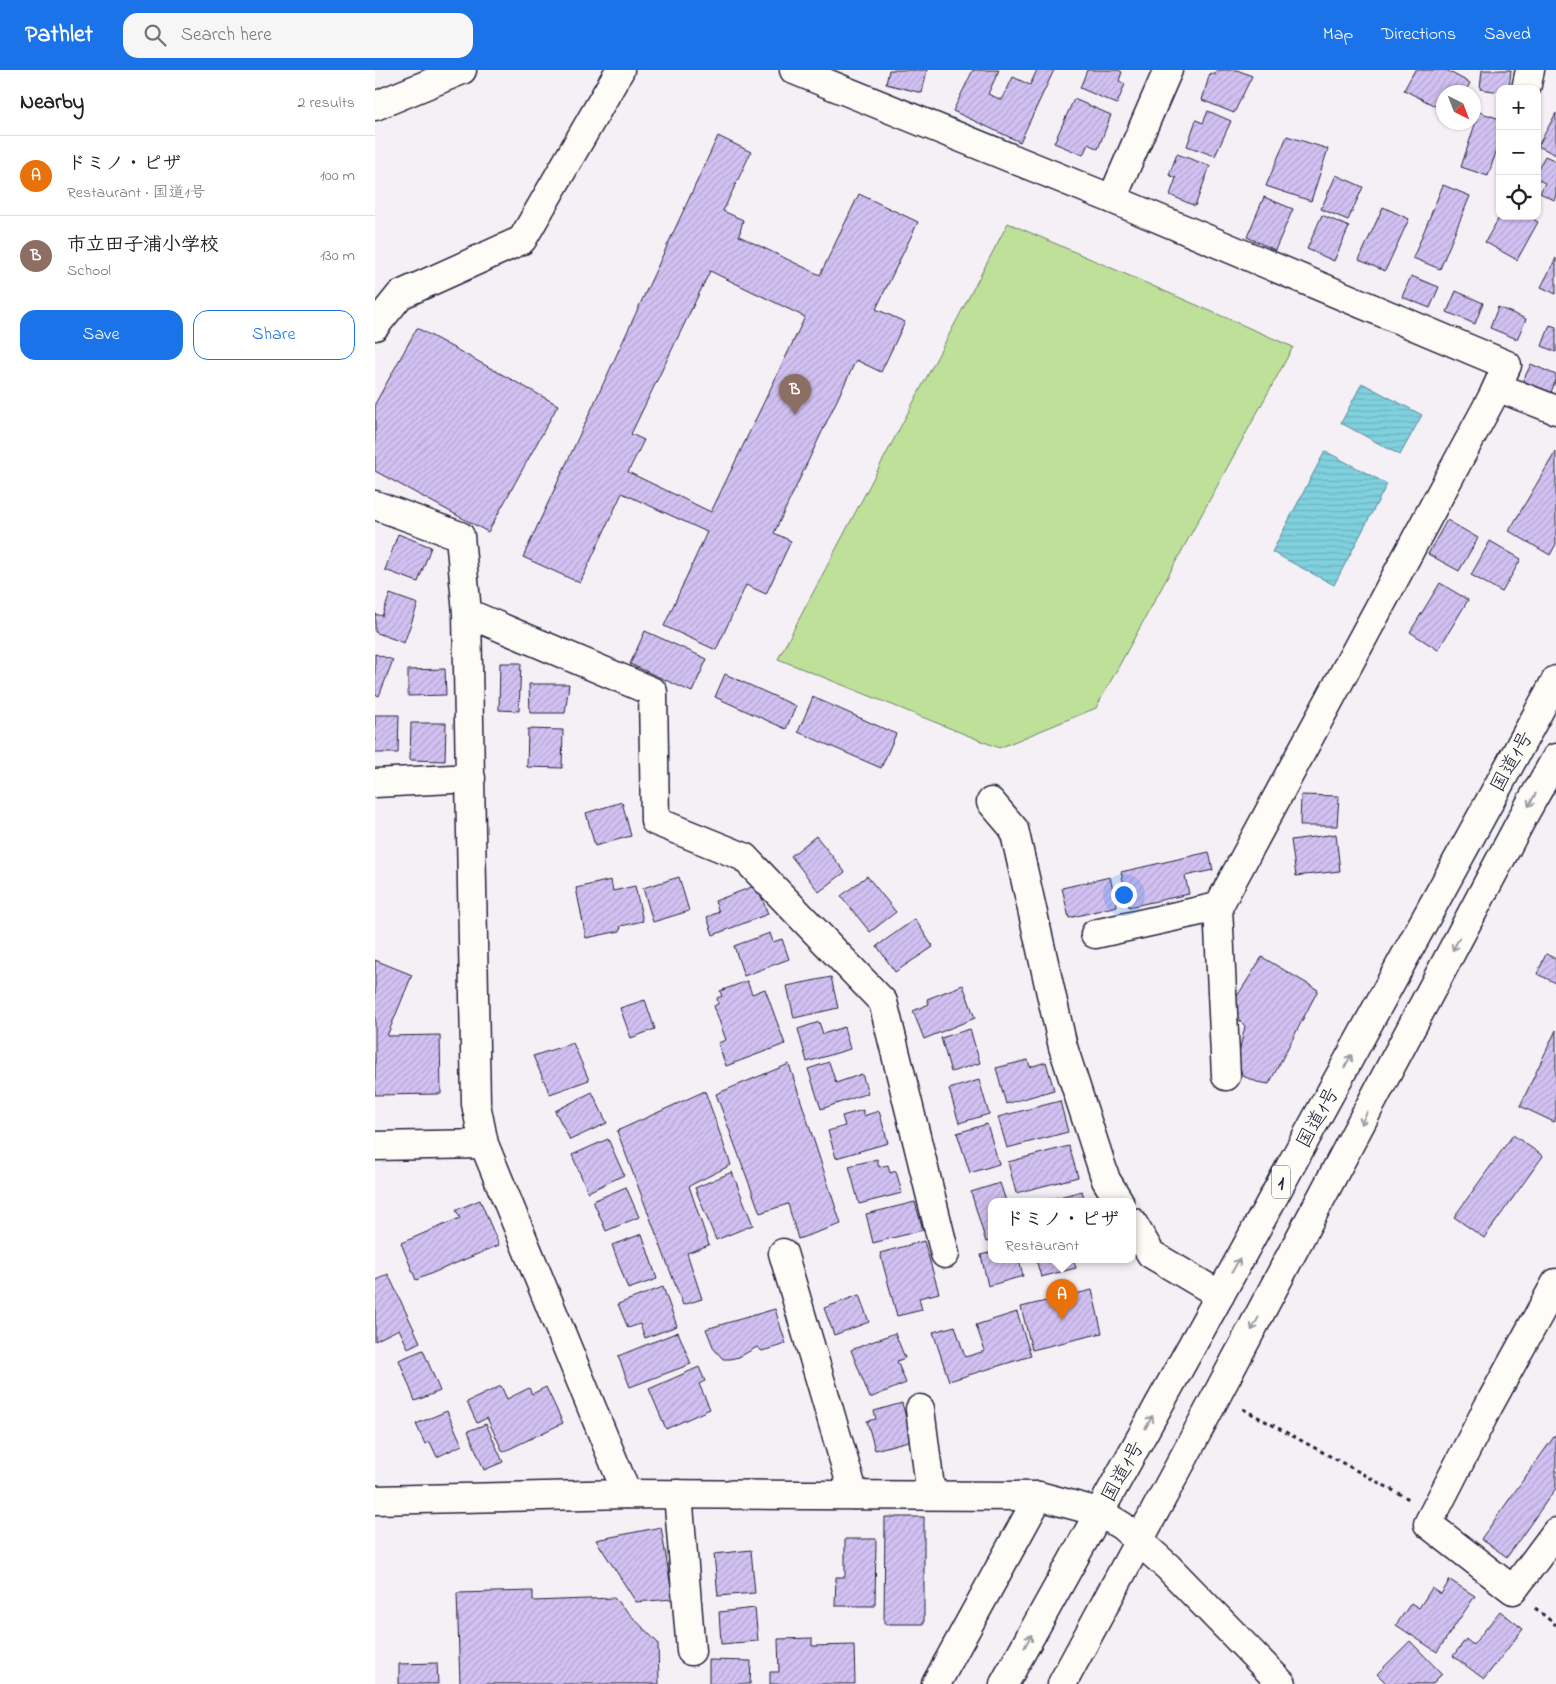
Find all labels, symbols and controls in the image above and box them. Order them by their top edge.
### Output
search box [123,13,473,58]
text: Pathlet [25,18,93,53]
icon: search [141,21,169,49]
text: Search here [181,22,272,49]
text: Map [1323,22,1353,48]
text: Directions [1381,22,1456,48]
text: Saved [1484,22,1531,48]
north arrow [1436,85,1481,130]
map controls [1496,85,1541,220]
button: + [1496,85,1541,130]
text: Nearby [20,88,84,118]
text: 2 results [297,91,355,115]
button: − [1496,130,1541,175]
text: ドミノ・ピザ [67,151,181,178]
text: A [31,164,41,188]
text: 100 m [320,164,355,188]
button: locate [1496,175,1541,220]
text: Restaurant · 国道1号 [67,181,206,205]
text: 市立田子浦小学校 [67,232,219,259]
text: B [31,244,41,268]
text: 130 m [320,244,355,268]
text: School [67,259,111,283]
button: Save [20,310,183,360]
button: Share [193,310,355,360]
pin: B [779,374,811,415]
street label: 国道1号 [1484,726,1542,798]
one-way arrow [1527,793,1537,807]
your location [1111,882,1137,908]
one-way arrow [1451,936,1461,951]
one-way arrow [1343,1054,1353,1069]
street label: 国道1号 [1290,1082,1348,1154]
one-way arrow [1359,1111,1369,1126]
road number: 1 [1272,1166,1290,1198]
popup [988,1198,1136,1263]
text: ドミノ・ピザ [1005,1207,1119,1234]
text: Restaurant [1005,1234,1079,1258]
one-way arrow [1232,1258,1241,1273]
pin: A [1046,1279,1078,1320]
one-way arrow [1250,1316,1259,1331]
one-way arrow [1144,1416,1154,1430]
street label: 国道1号 [1095,1436,1153,1508]
one-way arrow [1023,1634,1033,1649]

